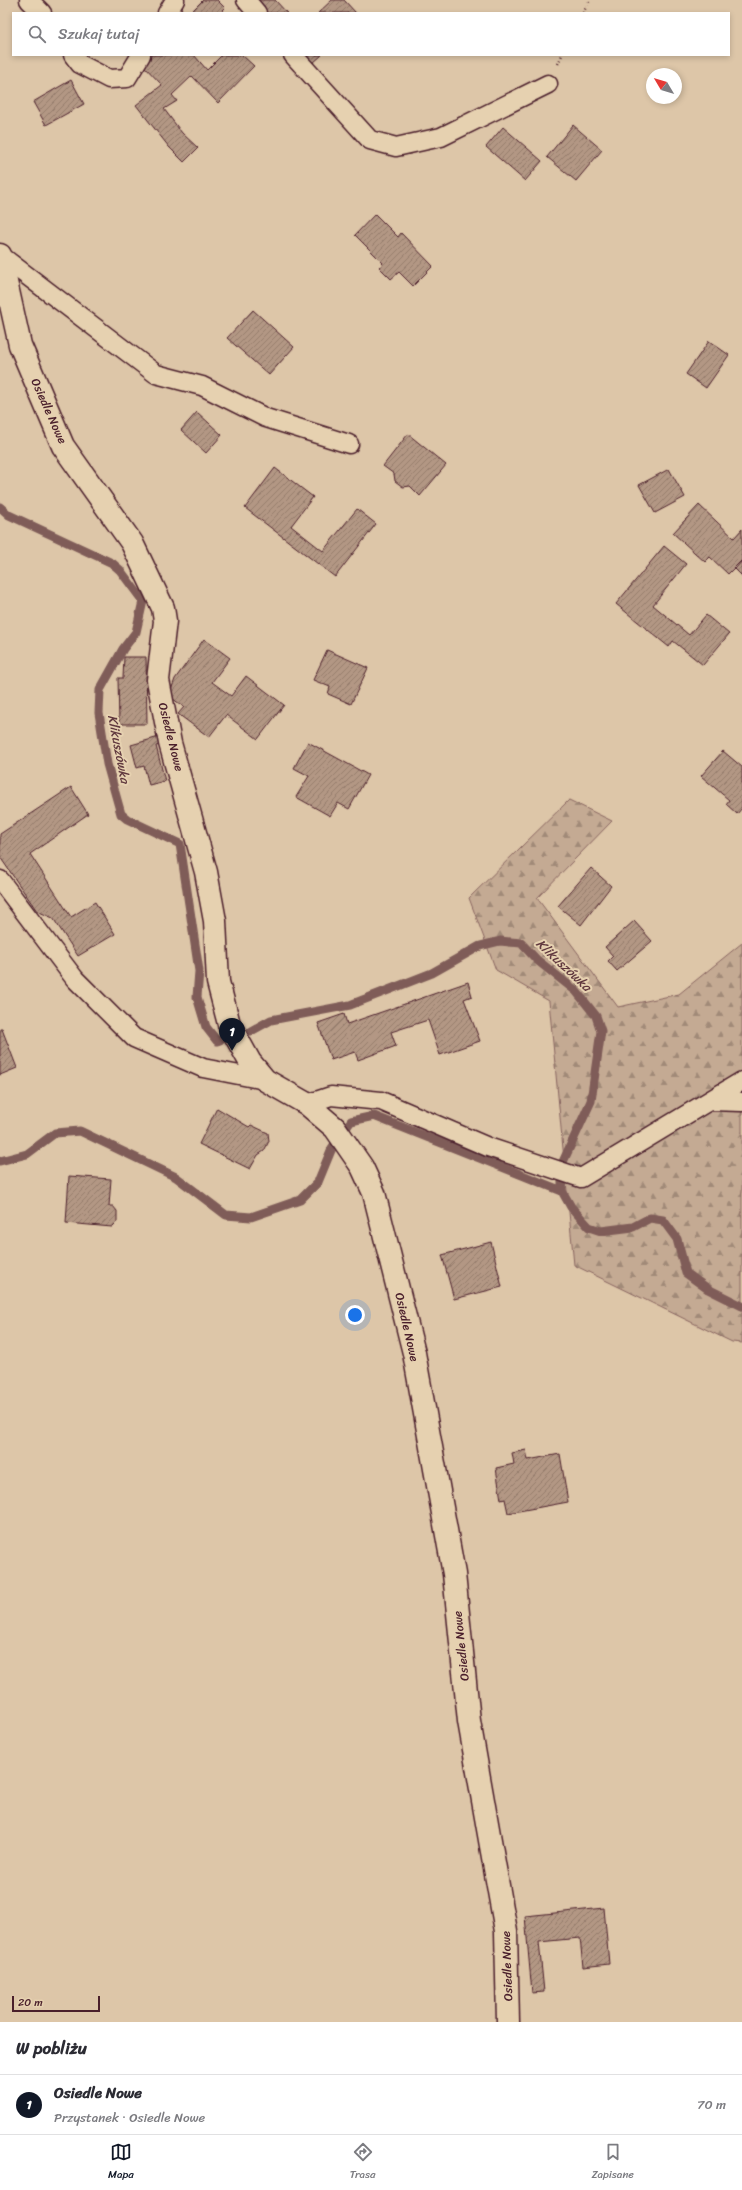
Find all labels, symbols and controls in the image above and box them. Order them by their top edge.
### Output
search box [12,12,730,56]
text: Szukaj tutaj [58,21,139,47]
icon: search [26,23,48,45]
north arrow [646,68,682,104]
street label: Osiedle Nowe [25,374,73,448]
street label: Osiedle Nowe [152,700,190,774]
water label: Klikuszówka [101,713,137,787]
water label: Klikuszówka [531,933,598,998]
pin: 1 [219,1018,245,1051]
street label: Osiedle Nowe [388,1290,426,1364]
your location [345,1305,365,1325]
street label: Osiedle Nowe [446,1610,476,1682]
street label: Osiedle Nowe [495,1930,519,2002]
text: 20 m [18,1993,43,2012]
scale bar [12,1994,100,2013]
text: W pobliżu [16,2033,87,2063]
text: Osiedle Nowe [54,2080,142,2106]
text: 1 [26,2093,32,2116]
text: 70 m [697,2093,726,2116]
text: Przystanek · Osiedle Nowe [54,2106,205,2129]
tab: Mapa [108,2141,134,2184]
tab: Trasa [350,2141,376,2184]
tab: Zapisane [591,2141,634,2184]

